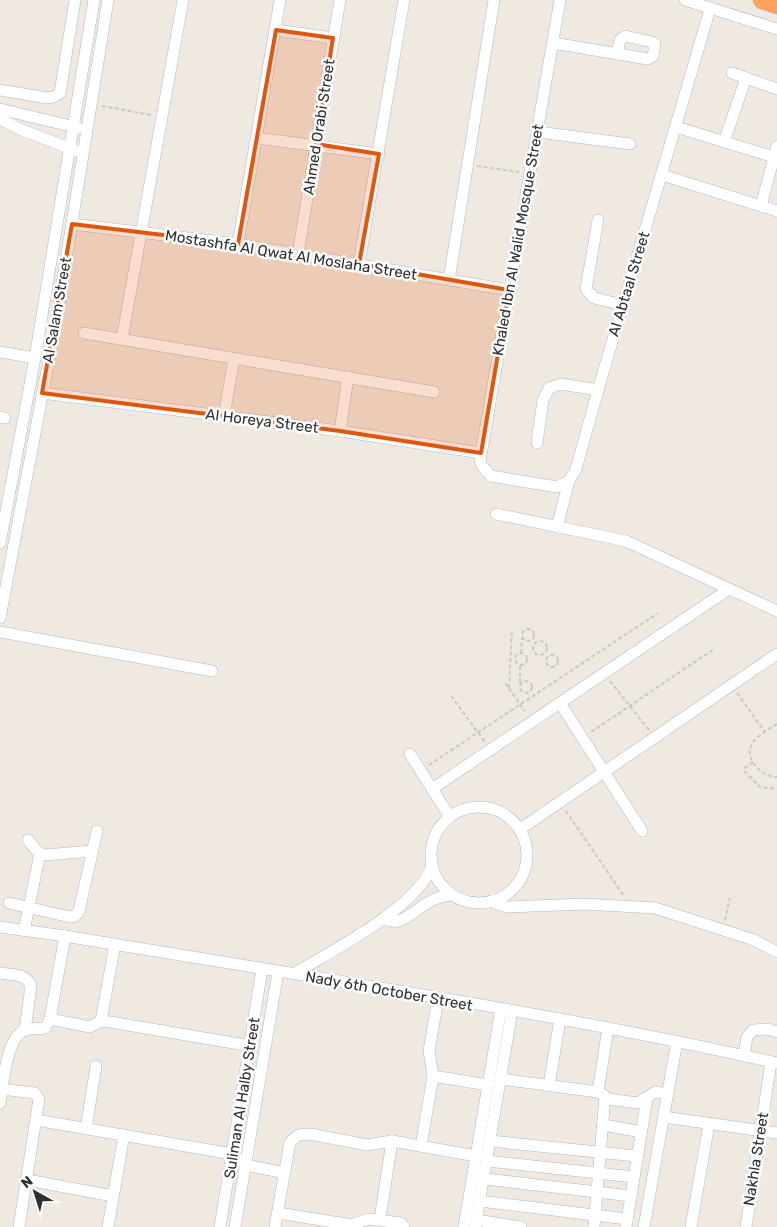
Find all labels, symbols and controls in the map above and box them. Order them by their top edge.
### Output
street label: Ahmed Orabi Street [299,58,339,196]
street label: Khaled Ibn Al Walid Mosque Street [489,123,547,357]
street label: Mostashfa Al Qwat Al Moslaha Street [164,226,418,284]
street label: Al Abtaal Street [604,229,654,339]
street label: Al Salam Street [39,255,75,364]
street label: Al Horeya Street [204,405,320,437]
street label: Nady 6th October Street [304,967,474,1015]
street label: Suliman Al Halby Street [220,1016,264,1180]
street label: Nakhla Street [740,1111,772,1207]
north arrow [10,1167,60,1217]
text: N [18,1173,36,1192]

